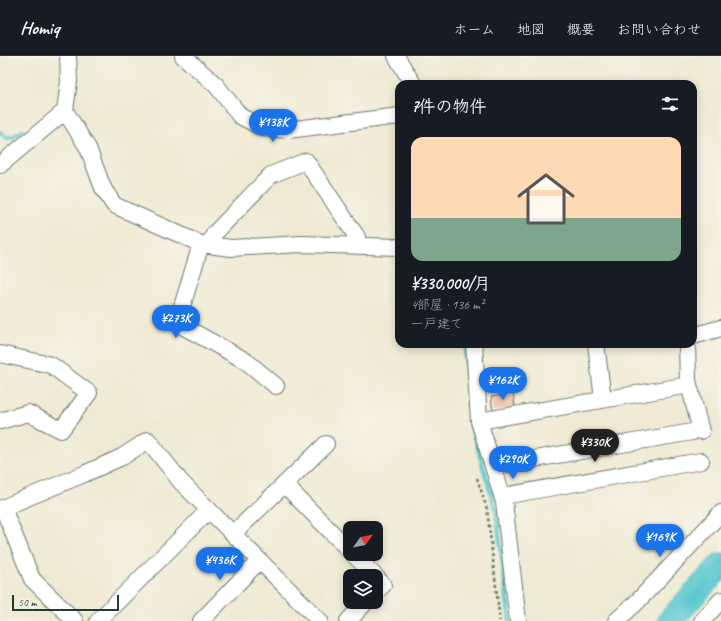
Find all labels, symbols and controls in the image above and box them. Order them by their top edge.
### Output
text: Homiq [20,16,59,40]
text: ホーム [454,21,495,38]
text: 地図 [517,21,545,38]
text: 概要 [567,21,595,38]
text: お問い合わせ [617,21,701,38]
icon: filters [659,93,681,115]
text: 7件の物件 [411,96,487,117]
pin: ¥138K [245,109,301,143]
text: ¥138K [258,114,288,130]
icon: home [510,163,582,235]
text: ¥330,000/月 [411,273,491,294]
text: 4部屋 · 136 m² [411,297,484,313]
pin: ¥273K [148,305,204,339]
text: ¥273K [161,310,191,326]
text: 一戸建て [411,316,463,332]
pin: ¥162K [475,367,531,401]
text: ¥162K [488,372,518,388]
pin: ¥330K [567,429,623,463]
text: ¥330K [580,434,610,450]
pin: ¥290K [485,446,541,480]
text: ¥290K [498,451,528,467]
north arrow [343,521,383,561]
map controls [343,521,383,609]
pin: ¥169K [632,524,688,558]
text: ¥169K [645,529,675,545]
pin: ¥436K [192,547,248,581]
text: ¥436K [205,552,235,568]
button: layers [343,569,383,609]
scale bar [12,593,119,612]
text: 50 m [18,595,37,609]

